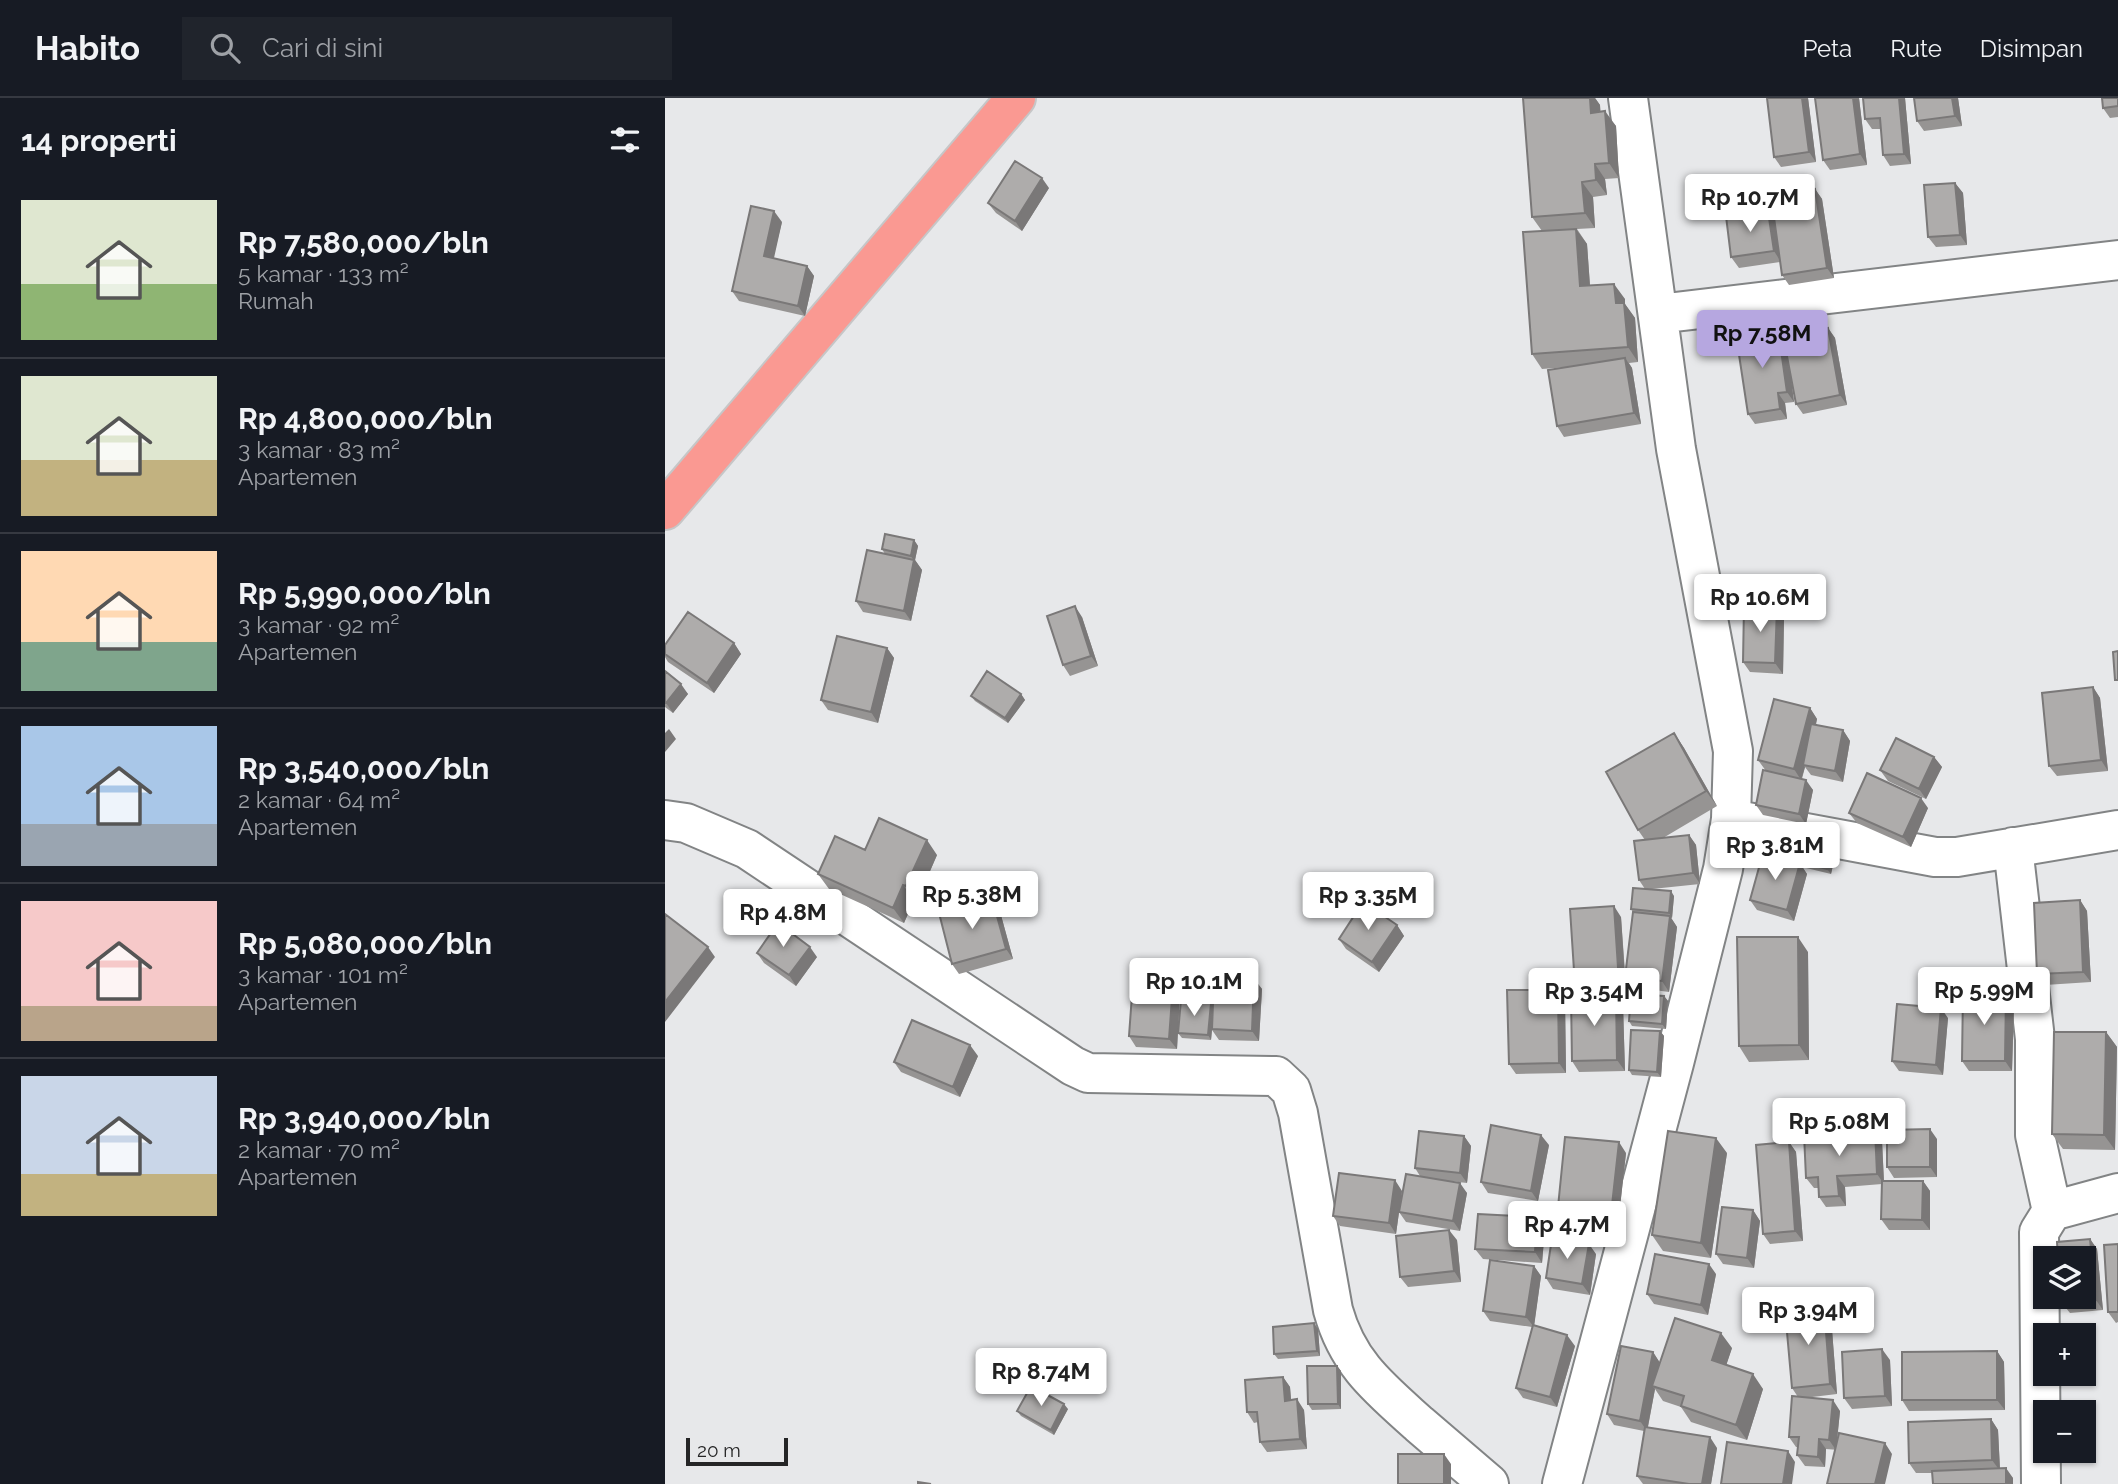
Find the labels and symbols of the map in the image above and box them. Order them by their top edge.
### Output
pin: Rp 10.7M [1678,174,1822,234]
pin: Rp 7.58M [1690,310,1834,370]
pin: Rp 10.6M [1688,574,1832,634]
pin: Rp 3.81M [1703,822,1847,882]
pin: Rp 5.38M [900,872,1044,931]
pin: Rp 3.35M [1296,872,1440,932]
pin: Rp 4.8M [718,890,848,949]
pin: Rp 10.1M [1122,958,1266,1018]
pin: Rp 3.54M [1522,968,1666,1028]
pin: Rp 5.99M [1912,968,2056,1027]
pin: Rp 5.08M [1767,1098,1911,1158]
pin: Rp 4.7M [1502,1202,1632,1261]
pin: Rp 3.94M [1736,1288,1880,1347]
pin: Rp 8.74M [969,1348,1113,1408]
scale bar [686,1435,787,1467]

